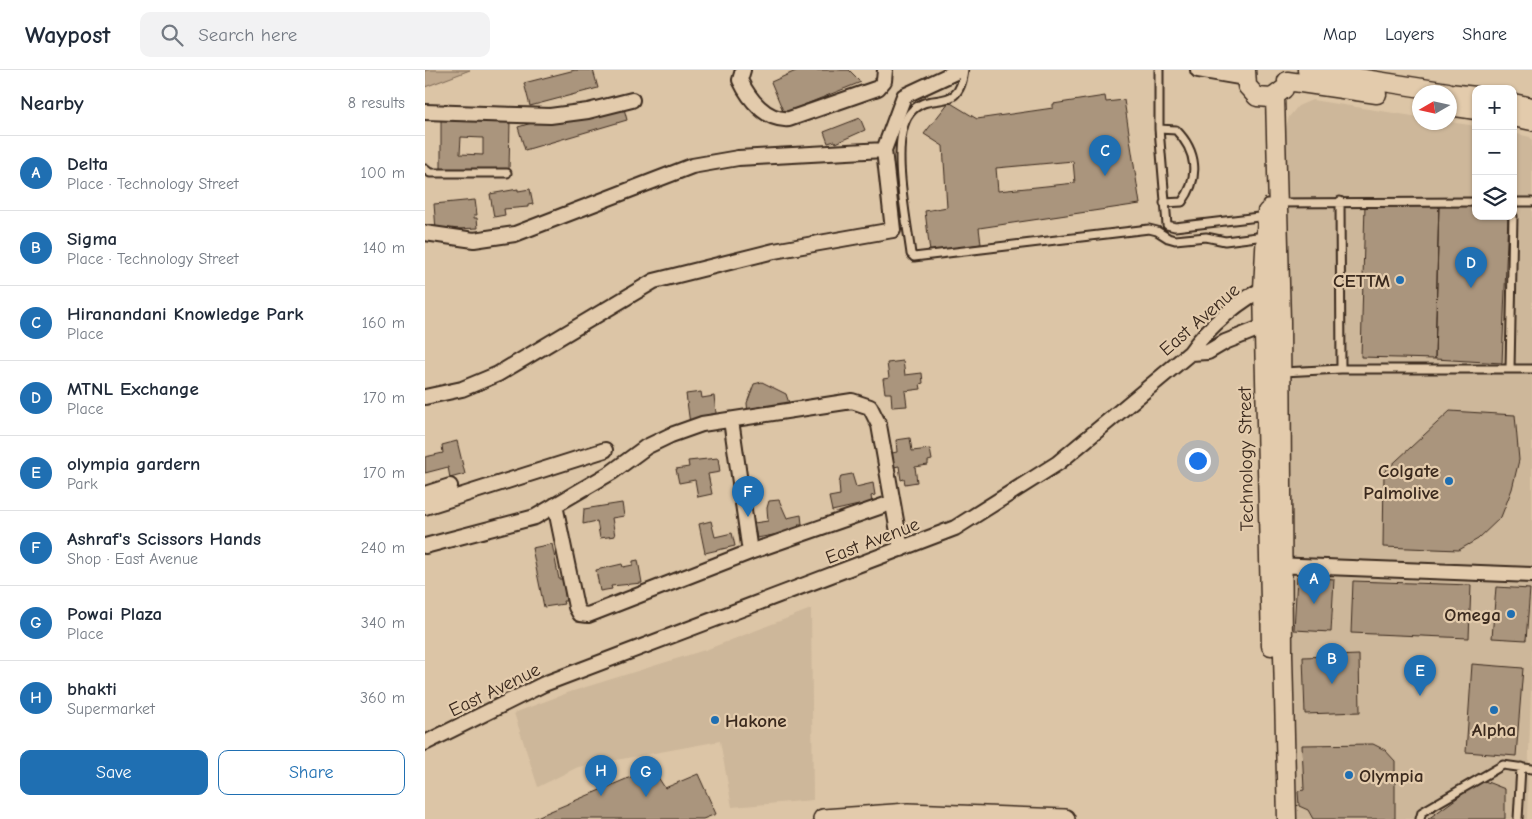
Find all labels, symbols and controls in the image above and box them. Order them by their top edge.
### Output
search box [140,12,490,57]
text: Waypost [25,21,110,49]
icon: search [158,21,186,49]
text: Search here [198,24,297,46]
text: Map [1323,24,1357,45]
text: Layers [1385,24,1434,45]
text: Share [1462,24,1507,45]
north arrow [1412,85,1457,130]
map controls [1472,85,1517,220]
button: + [1472,85,1517,130]
text: Nearby [20,91,84,115]
text: 8 results [348,94,405,112]
button: − [1472,130,1517,175]
pin: C [1089,135,1121,176]
text: Delta [67,153,108,175]
text: A [32,164,40,182]
text: 100 m [361,164,405,182]
text: Place · Technology Street [67,175,239,193]
button: layers [1472,175,1517,220]
text: Sigma [67,228,117,250]
text: B [31,239,41,257]
text: 140 m [363,239,405,257]
pin: D [1455,247,1487,288]
text: Place · Technology Street [67,250,239,268]
place label: CETTM [1333,270,1390,292]
marker: CETTM [1394,274,1406,286]
street label: East Avenue [1155,279,1244,360]
text: Hiranandani Knowledge Park [67,303,303,325]
text: C [31,314,41,332]
text: 160 m [362,314,405,332]
text: Place [67,325,103,343]
text: MTNL Exchange [67,378,199,400]
street label: Technology Street [1234,386,1258,531]
text: D [31,389,41,407]
text: 170 m [363,389,405,407]
text: Place [67,400,103,418]
your location [1185,448,1211,474]
text: olympia gardern [67,453,200,475]
place label: Colgate Palmolive [1363,460,1439,504]
text: E [31,464,41,482]
text: 170 m [363,464,405,482]
text: Park [67,475,98,493]
marker: Colgate Palmolive [1443,475,1455,487]
pin: F [732,476,764,517]
street label: East Avenue [822,513,922,569]
text: Ashraf's Scissors Hands [67,528,261,550]
text: F [31,539,41,557]
text: 240 m [361,539,405,557]
text: Shop · East Avenue [67,550,198,568]
pin: A [1298,563,1330,604]
text: Powai Plaza [67,603,162,625]
place label: Omega [1444,604,1501,626]
marker: Omega [1505,608,1517,620]
text: G [30,614,42,632]
text: 340 m [361,614,405,632]
text: Place [67,625,103,643]
pin: B [1316,643,1348,684]
pin: E [1404,655,1436,696]
street label: East Avenue [445,658,544,721]
text: bhakti [67,678,117,700]
text: H [30,689,42,707]
text: 360 m [360,689,405,707]
text: Supermarket [67,700,155,718]
marker: Alpha [1488,704,1500,716]
place label: Hakone [725,710,787,732]
marker: Hakone [709,714,721,726]
place label: Alpha [1472,719,1516,741]
button: Save [20,750,208,795]
button: Share [218,750,405,795]
pin: H [585,755,617,796]
pin: G [630,756,662,797]
place label: Olympia [1359,765,1424,787]
marker: Olympia [1343,769,1355,781]

